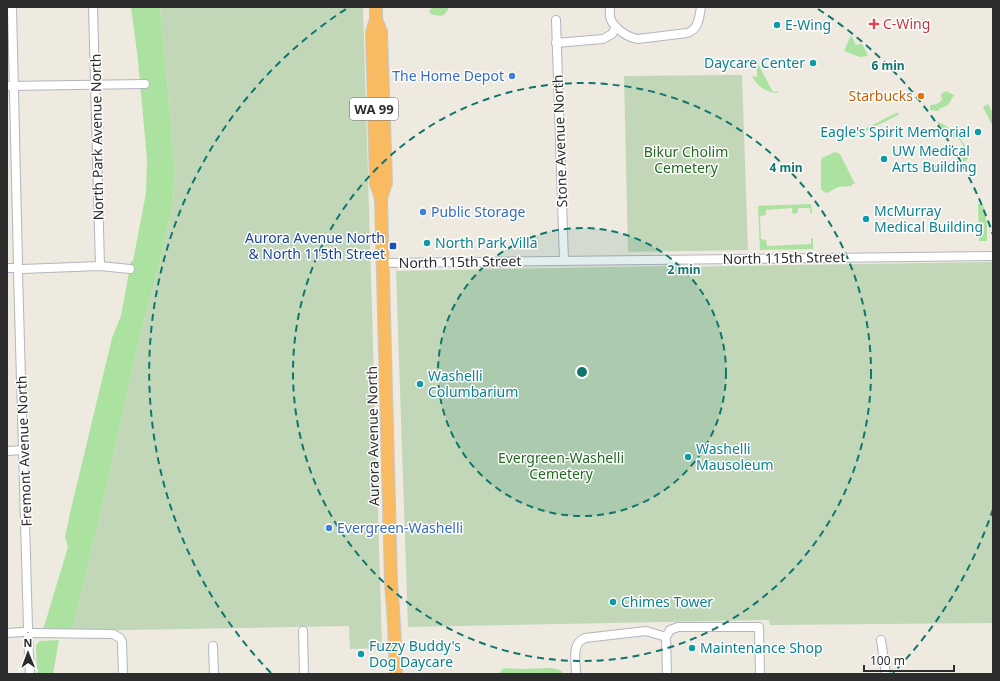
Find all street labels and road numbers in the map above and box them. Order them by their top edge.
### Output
street label: North Park Avenue North [86,53,107,221]
street label: Stone Avenue North [548,74,571,208]
road number: WA 99 [350,98,398,120]
street label: North 115th Street [722,247,845,268]
street label: North 115th Street [398,251,521,272]
street label: Aurora Avenue North [362,366,383,506]
street label: Fremont Avenue North [11,375,36,527]

